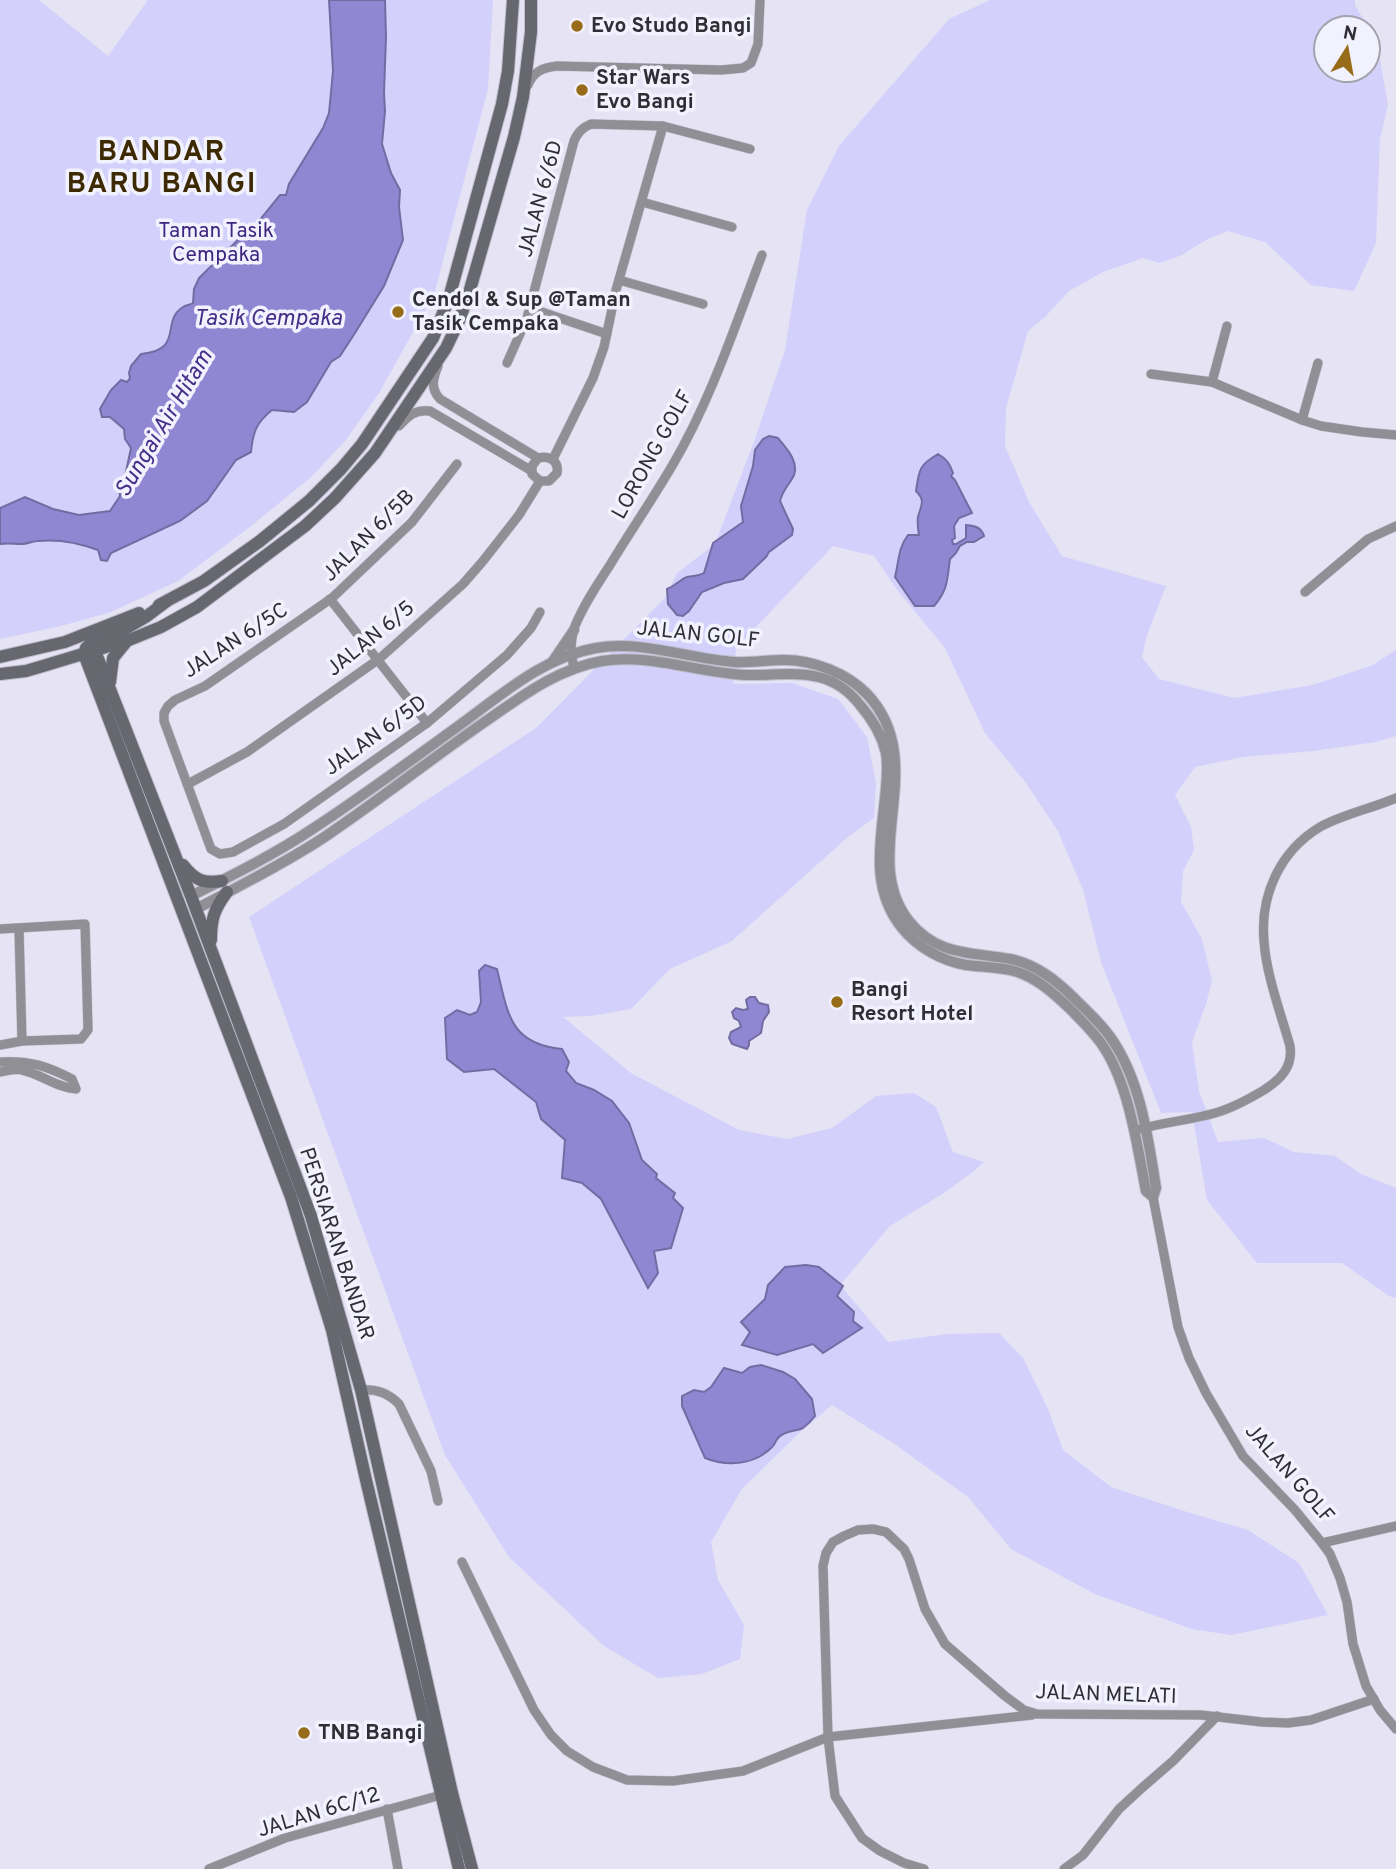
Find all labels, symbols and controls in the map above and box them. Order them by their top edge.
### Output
place label: Evo Studo Bangi [591,13,751,40]
north arrow [1312,14,1382,84]
marker: Evo Studo Bangi [569,18,585,34]
text: N [1341,21,1359,47]
place label: Star Wars Evo Bangi [596,65,694,116]
marker: Star Wars Evo Bangi [574,82,590,98]
district label: BANDAR BARU BANGI [67,135,257,203]
street label: JALAN 6/6D [512,138,570,260]
park label: Taman Tasik Cempaka [158,218,274,269]
place label: Cendol & Sup @Taman Tasik Cempaka [412,287,631,338]
marker: Cendol & Sup @Taman Tasik Cempaka [390,304,406,320]
water label: Tasik Cempaka [194,305,342,334]
water label: Sungai Air Hitam [110,345,221,503]
street label: LORONG GOLF [606,386,700,524]
street label: JALAN 6/5B [317,484,421,588]
street label: JALAN 6/5 [321,595,421,683]
street label: JALAN 6/5C [178,597,294,685]
street label: JALAN GOLF [635,615,761,655]
street label: JALAN 6/5D [319,690,433,782]
place label: Bangi Resort Hotel [851,977,973,1028]
marker: Bangi Resort Hotel [829,994,845,1010]
street label: PERSIARAN BANDAR [292,1144,380,1344]
street label: JALAN GOLF [1238,1419,1340,1529]
street label: JALAN MELATI [1035,1679,1177,1711]
place label: TNB Bangi [318,1720,422,1747]
marker: TNB Bangi [296,1725,312,1741]
street label: JALAN 6C/12 [254,1782,384,1844]

